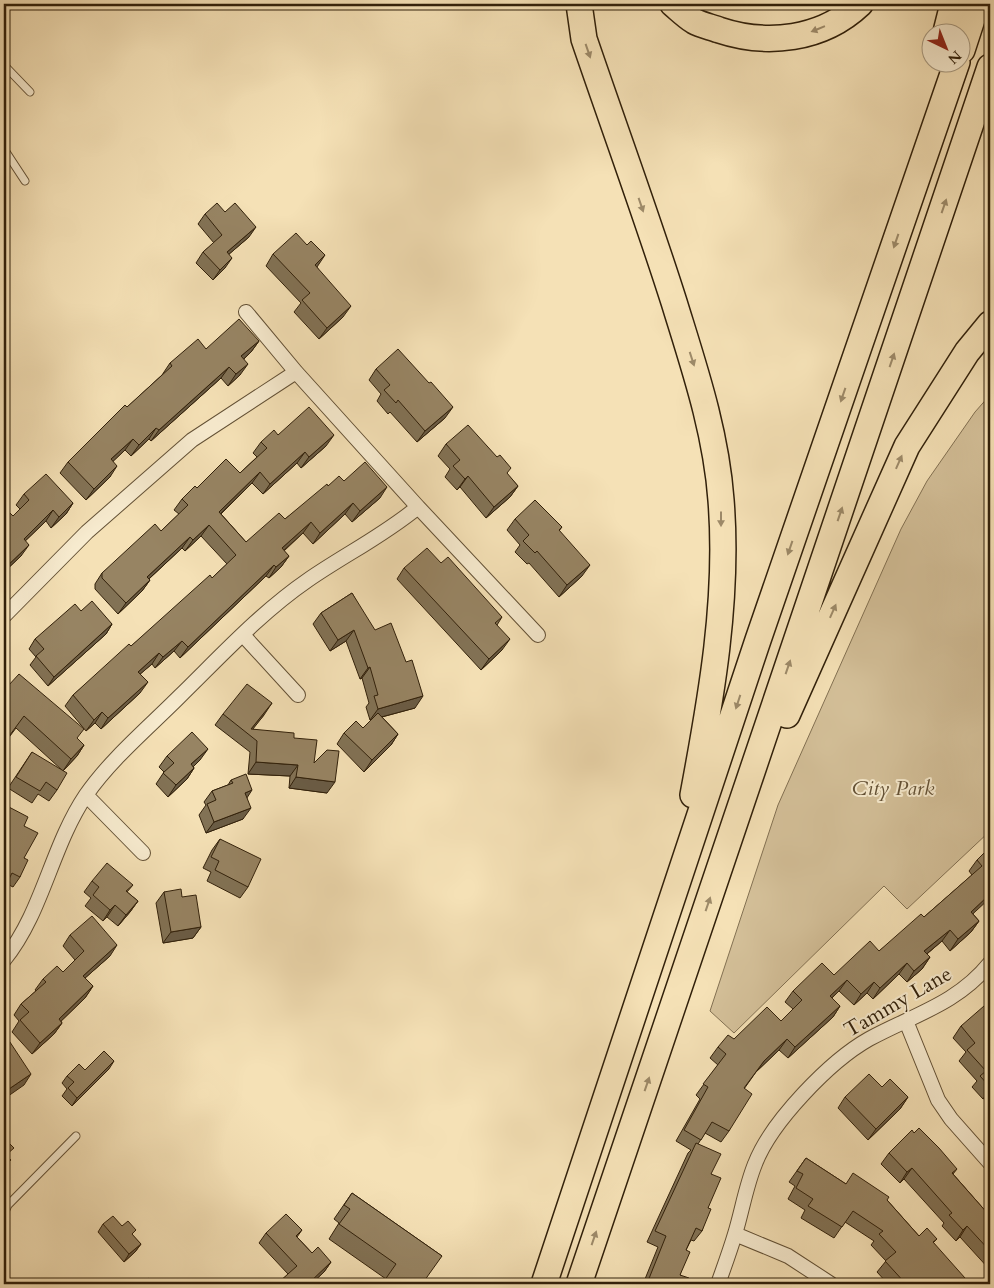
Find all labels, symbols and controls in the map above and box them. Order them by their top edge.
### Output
north arrow [922,22,972,72]
one-way arrow [810,25,825,33]
one-way arrow [585,44,593,59]
text: N [944,46,965,68]
one-way arrow [637,198,645,213]
one-way arrow [940,198,948,213]
one-way arrow [891,234,899,249]
one-way arrow [689,352,696,367]
one-way arrow [889,352,896,367]
one-way arrow [838,387,846,402]
one-way arrow [896,455,904,469]
one-way arrow [837,506,844,521]
one-way arrow [717,511,725,527]
one-way arrow [785,541,793,556]
one-way arrow [830,604,838,618]
one-way arrow [785,660,792,675]
one-way arrow [733,695,741,710]
park label: City Park [852,774,935,803]
one-way arrow [705,896,712,911]
street label: Tammy Lane [839,959,957,1045]
one-way arrow [643,1077,651,1092]
one-way arrow [590,1230,598,1245]

